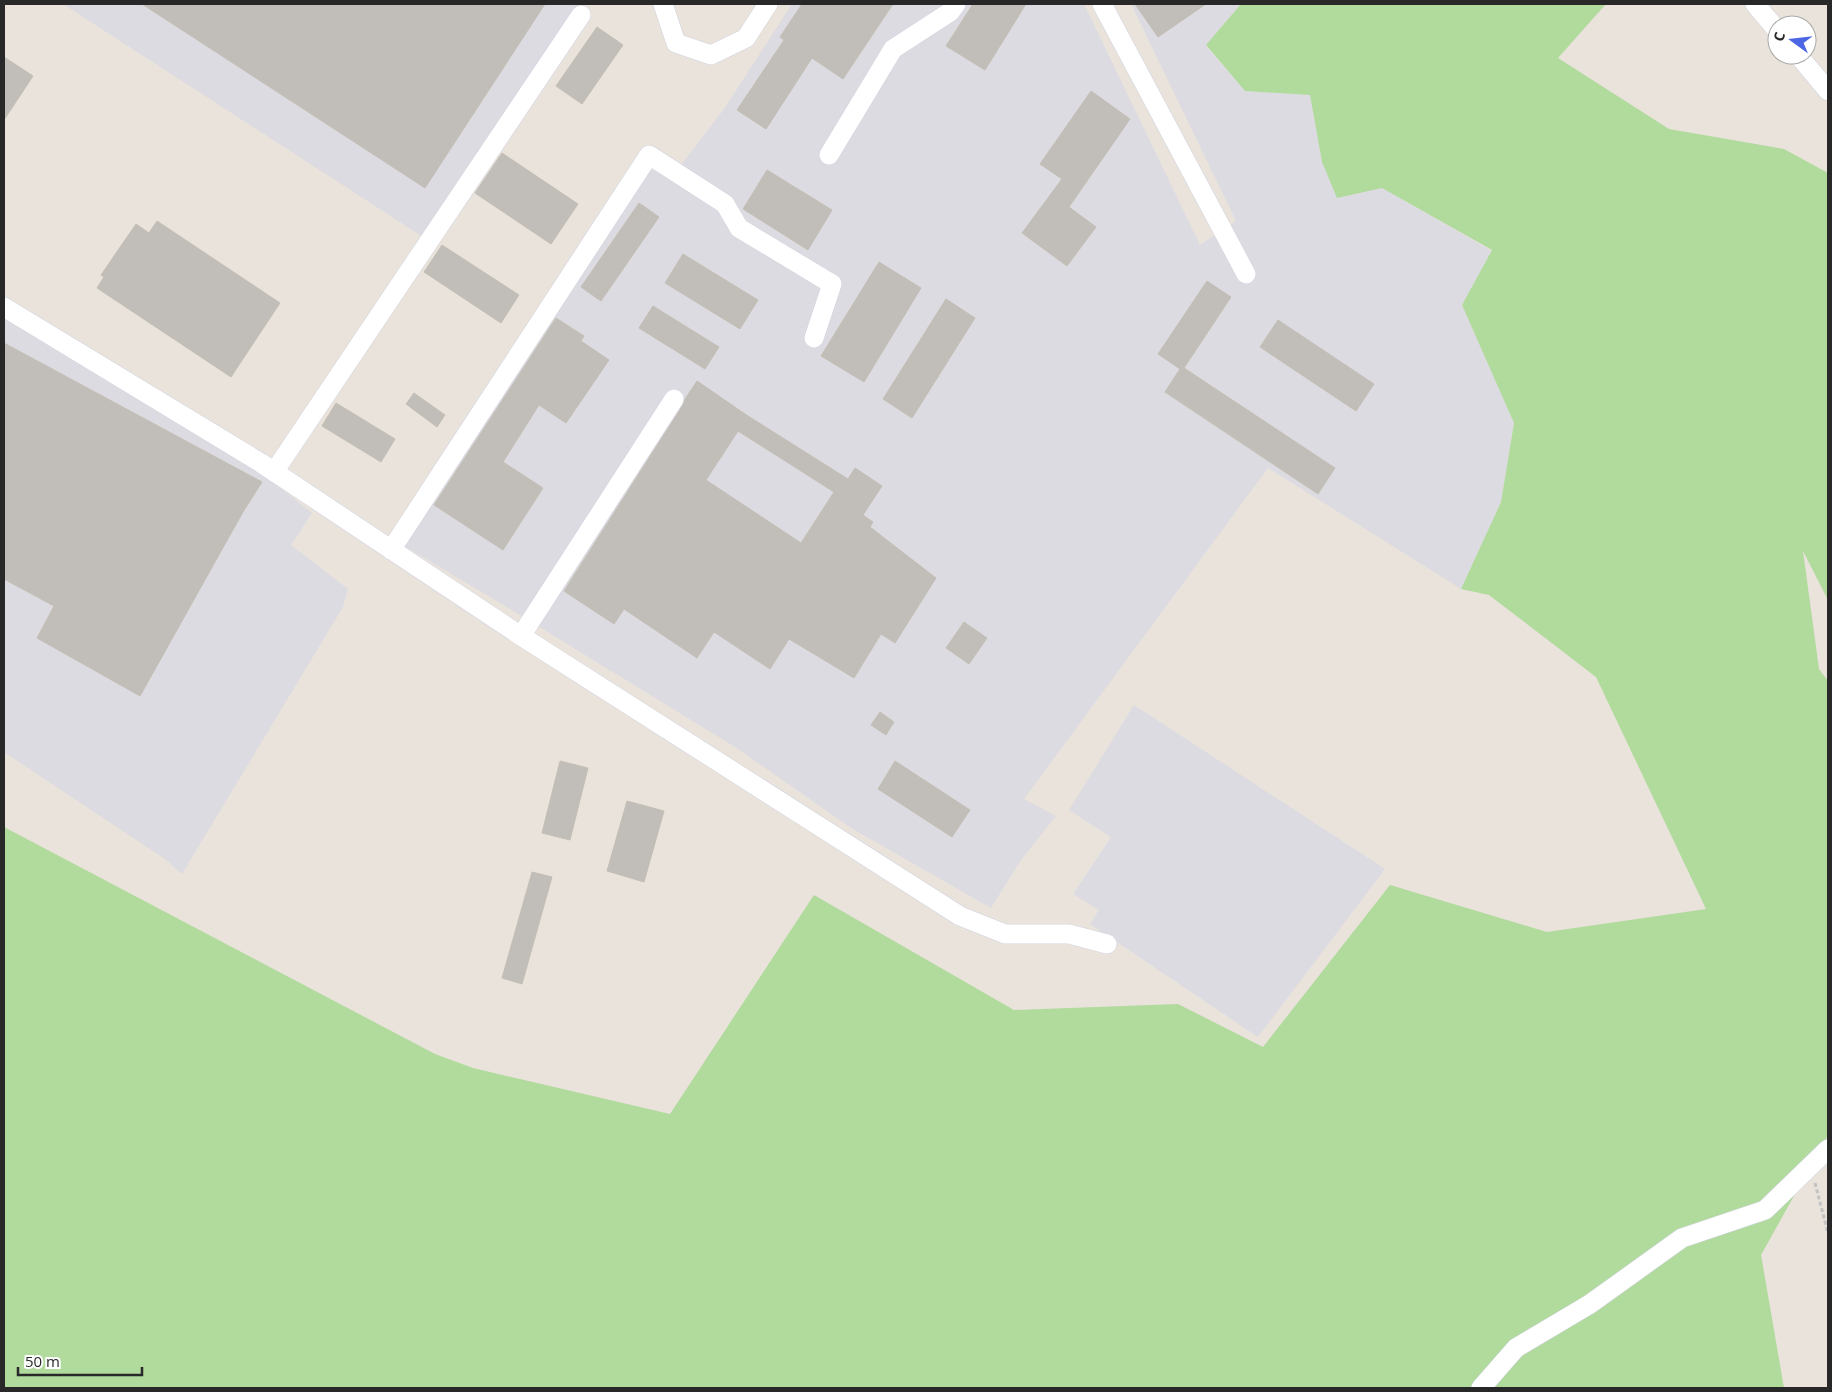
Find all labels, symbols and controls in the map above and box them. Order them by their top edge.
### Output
north arrow [1767,15,1817,65]
text: С [1769,30,1789,43]
scale bar [18,1344,141,1376]
text: 50 m [25,1351,60,1371]

